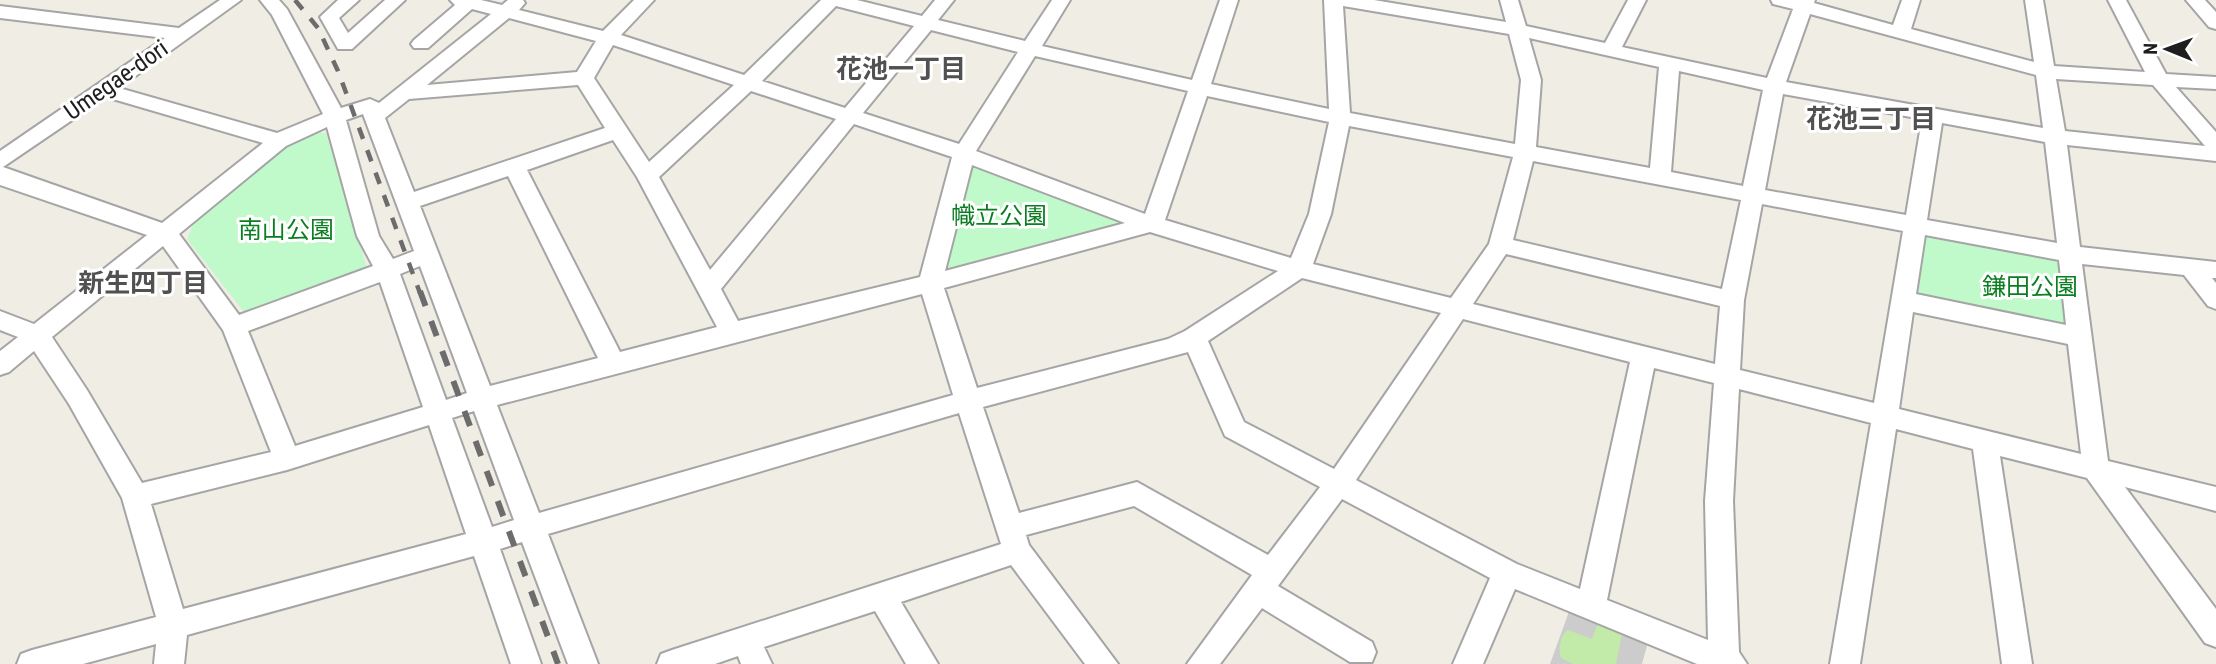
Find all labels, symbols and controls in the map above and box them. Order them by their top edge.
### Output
north arrow [2132,14,2202,84]
street label: Umegae-dori [59,34,173,126]
text: N [2139,43,2162,55]
district label: 花池一丁目 [836,54,966,84]
district label: 花池三丁目 [1806,104,1936,134]
park label: 幟立公園 [951,202,1047,230]
park label: 南山公園 [238,216,334,244]
district label: 新生四丁目 [78,268,208,298]
park label: 鎌田公園 [1982,273,2078,301]

